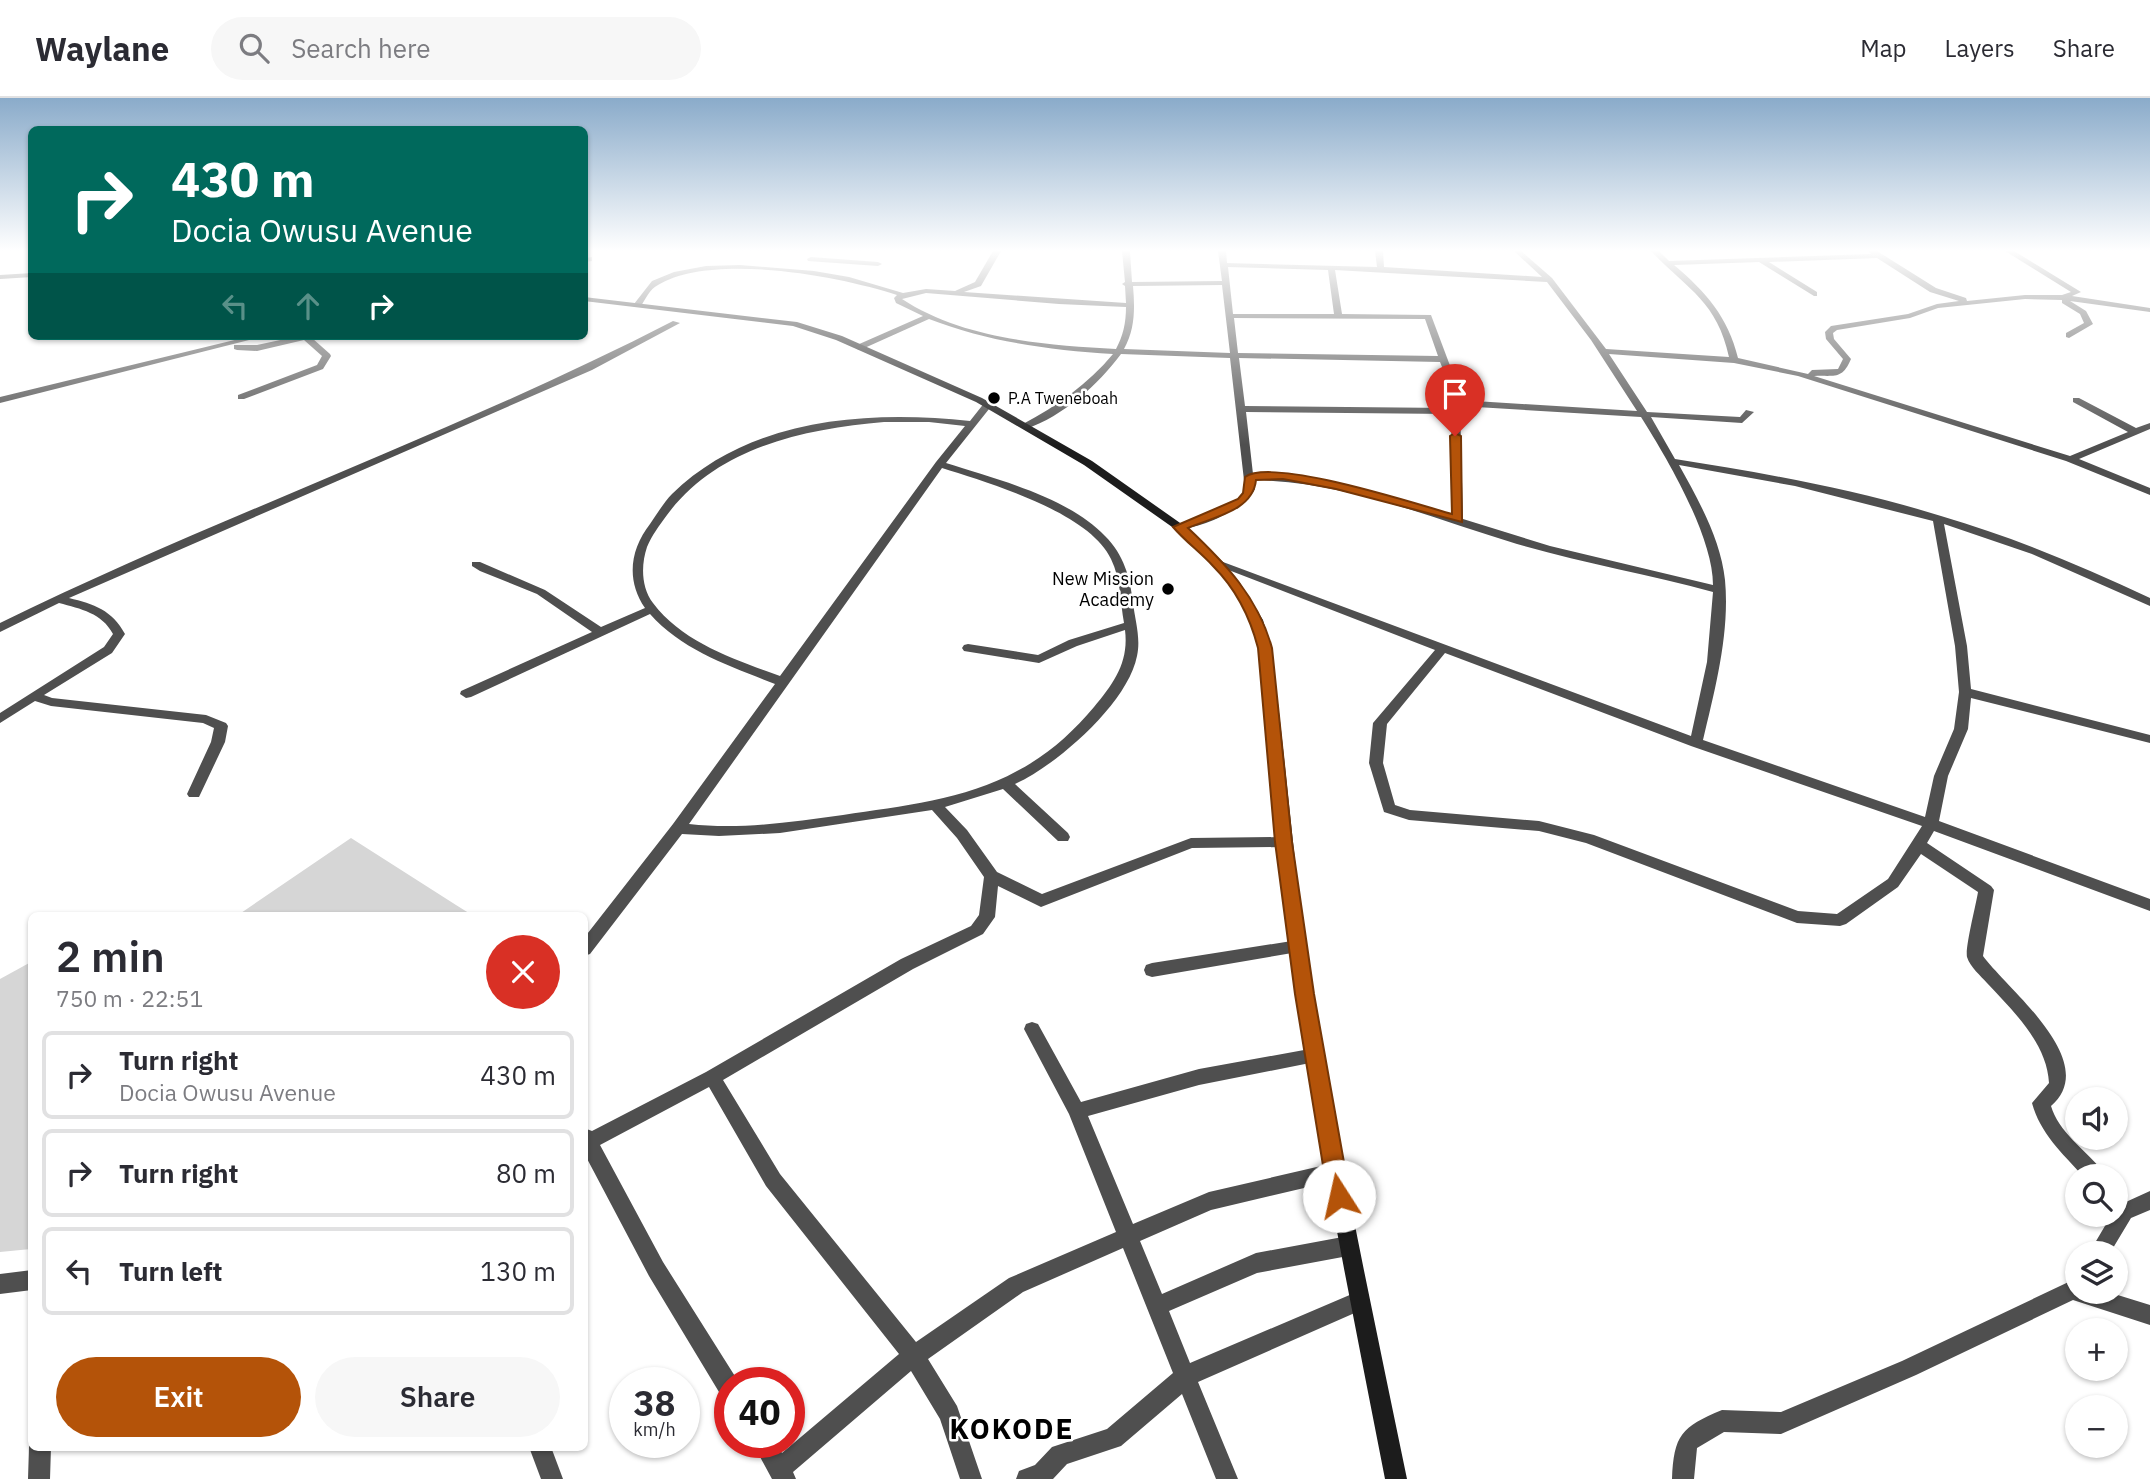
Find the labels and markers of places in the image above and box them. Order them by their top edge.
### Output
pin [1425,364,1485,436]
place label: P.A Tweneboah [1008,388,1118,408]
marker: P.A Tweneboah [986,390,1002,406]
place label: New Mission Academy [1052,567,1154,611]
marker: New Mission Academy [1160,581,1176,597]

